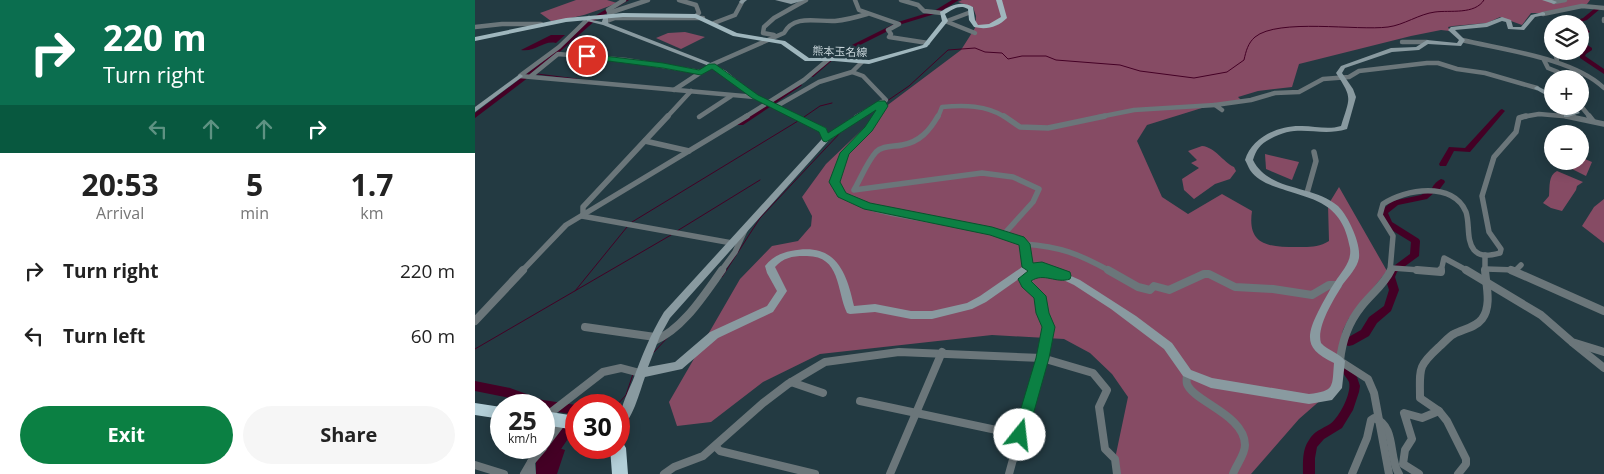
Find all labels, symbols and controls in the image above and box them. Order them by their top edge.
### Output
text: 220 m [103,14,207,61]
map controls [1544,15,1589,170]
button: layers [1544,15,1589,60]
icon: right [20,20,85,85]
pin [566,35,608,77]
icon: arrive [573,42,601,70]
street label: 熊本玉名線 [812,43,868,59]
text: Turn right [103,59,205,89]
button: + [1544,70,1589,115]
icon: left [144,115,172,143]
icon: ahead [197,115,225,143]
icon: ahead [250,115,278,143]
icon: right [303,115,331,143]
button: − [1544,125,1589,170]
text: 20:53 [82,164,159,205]
text: 5 [246,164,263,205]
text: 1.7 [351,164,393,205]
text: Arrival [96,202,144,224]
text: min [240,202,269,224]
text: km [360,202,384,224]
icon: right [20,257,48,285]
text: Turn right [63,258,158,284]
text: 220 m [400,258,455,284]
icon: left [20,322,48,350]
text: Turn left [63,323,145,349]
text: 60 m [411,323,455,349]
speed limit sign: 30 [565,394,630,459]
text: 25 [508,403,537,437]
button: Exit [20,406,233,464]
button: Share [243,406,455,464]
position arrow [993,408,1045,460]
text: km/h [508,430,537,447]

